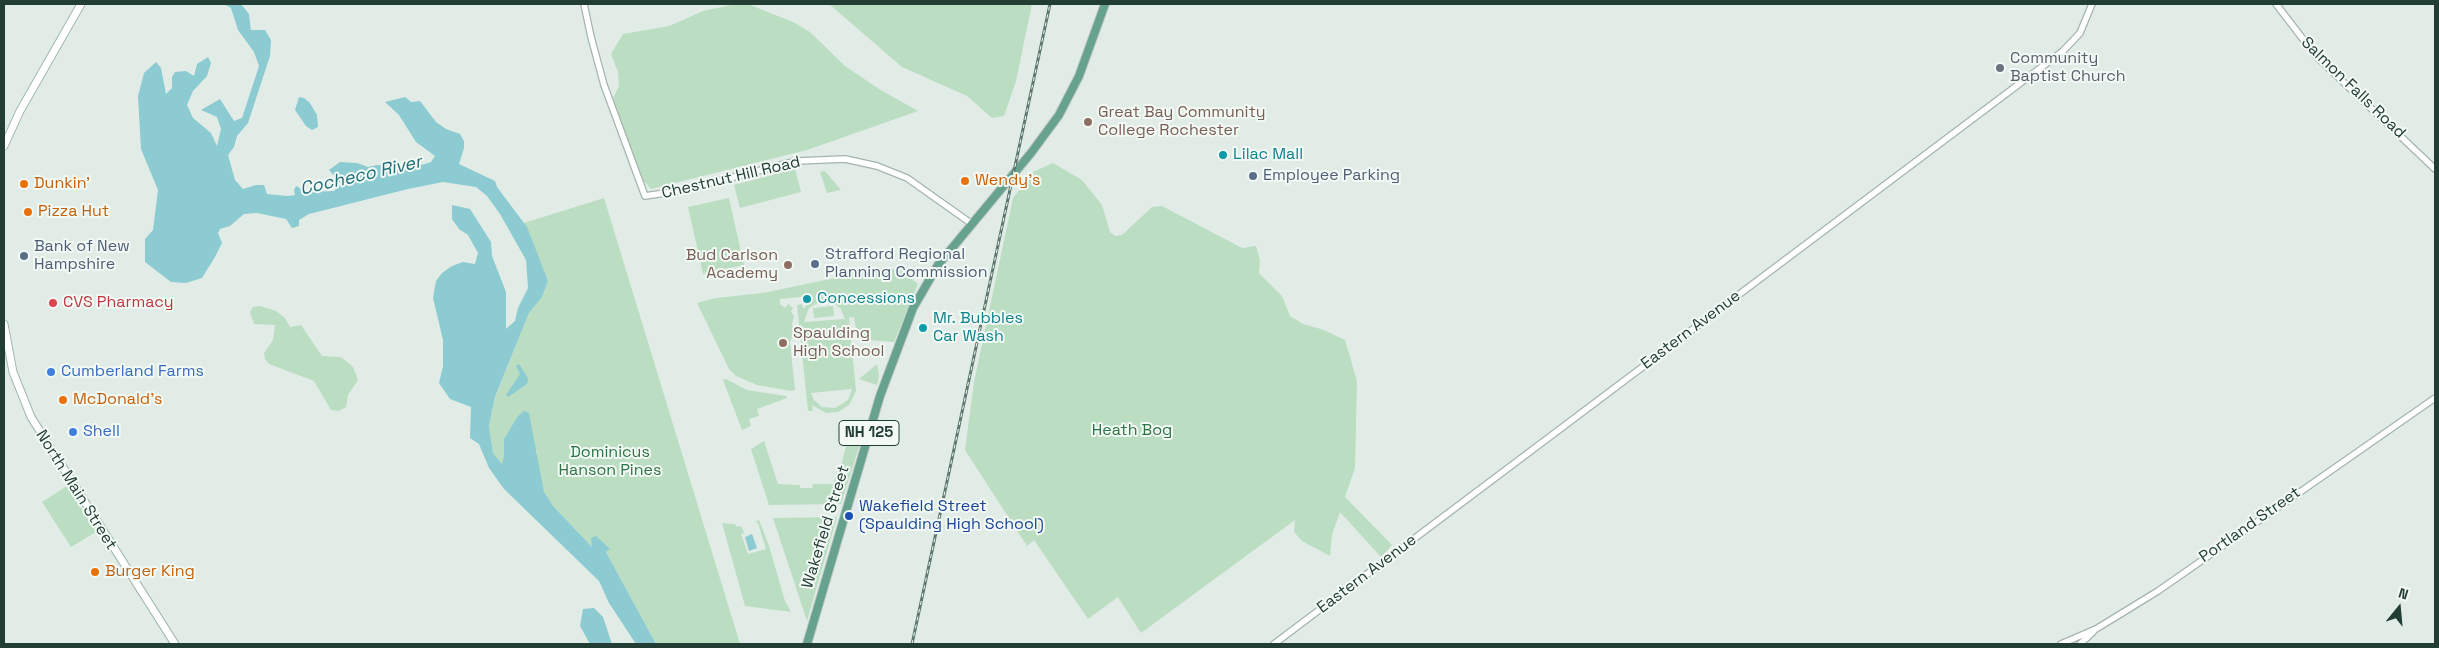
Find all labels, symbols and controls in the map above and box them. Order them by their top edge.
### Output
street label: Salmon Falls Road [2297,33,2409,143]
place label: Community Baptist Church [2010,49,2126,87]
marker: Community Baptist Church [1994,62,2006,74]
place label: Great Bay Community College Rochester [1098,103,1266,141]
marker: Great Bay Community College Rochester [1082,116,1094,128]
place label: Lilac Mall [1233,145,1303,165]
marker: Lilac Mall [1217,149,1229,161]
water label: Cocheco River [298,152,424,200]
street label: Chestnut Hill Road [660,153,802,203]
place label: Employee Parking [1263,166,1400,186]
marker: Employee Parking [1247,170,1259,182]
place label: Wendy's [975,171,1041,191]
place label: Dunkin' [34,174,90,194]
marker: Wendy's [959,175,971,187]
marker: Dunkin' [18,178,30,190]
place label: Pizza Hut [38,202,109,222]
marker: Pizza Hut [22,206,34,218]
place label: Bank of New Hampshire [34,237,130,275]
place label: Strafford Regional Planning Commission [825,245,988,283]
place label: Bud Carlson Academy [686,246,778,284]
marker: Bank of New Hampshire [18,250,30,262]
marker: Strafford Regional Planning Commission [809,258,821,270]
marker: Bud Carlson Academy [782,259,794,271]
street label: Eastern Avenue [1638,286,1744,374]
place label: Concessions [817,289,915,309]
place label: CVS Pharmacy [63,293,174,313]
marker: Concessions [801,293,813,305]
marker: CVS Pharmacy [47,297,59,309]
place label: Mr. Bubbles Car Wash [933,309,1023,347]
marker: Mr. Bubbles Car Wash [917,322,929,334]
place label: Spaulding High School [793,324,884,362]
marker: Spaulding High School [777,337,789,349]
place label: Cumberland Farms [61,362,204,382]
marker: Cumberland Farms [45,366,57,378]
place label: McDonald's [73,390,163,410]
marker: McDonald's [57,394,69,406]
road number: NH 125 [839,420,899,446]
park label: Heath Bog [1092,421,1172,441]
place label: Shell [83,422,120,442]
marker: Shell [67,426,79,438]
street label: North Main Street [31,427,121,553]
park label: Dominicus Hanson Pines [559,443,661,481]
street label: Wakefield Street [798,463,854,591]
street label: Portland Street [2196,483,2304,567]
place label: Wakefield Street (Spaulding High School) [859,497,1044,535]
marker: Wakefield Street (Spaulding High School) [843,510,855,522]
street label: Eastern Avenue [1314,530,1420,618]
place label: Burger King [105,562,195,582]
marker: Burger King [89,566,101,578]
north arrow [2374,583,2424,633]
text: N [2396,584,2410,604]

